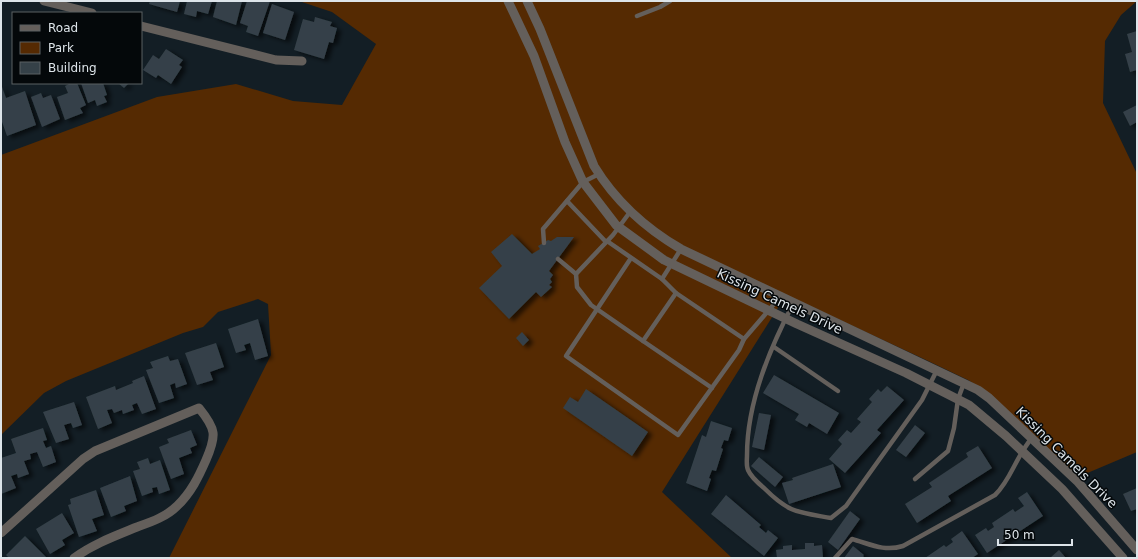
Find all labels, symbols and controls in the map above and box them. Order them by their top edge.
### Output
legend [12,12,142,84]
text: Road [48,21,78,35]
text: Park [48,41,74,55]
text: Building [48,61,97,75]
street label: Kissing Camels Drive [715,266,845,337]
street label: Kissing Camels Drive [1013,404,1120,511]
scale bar [998,521,1072,547]
text: 50 m [1004,528,1035,542]

